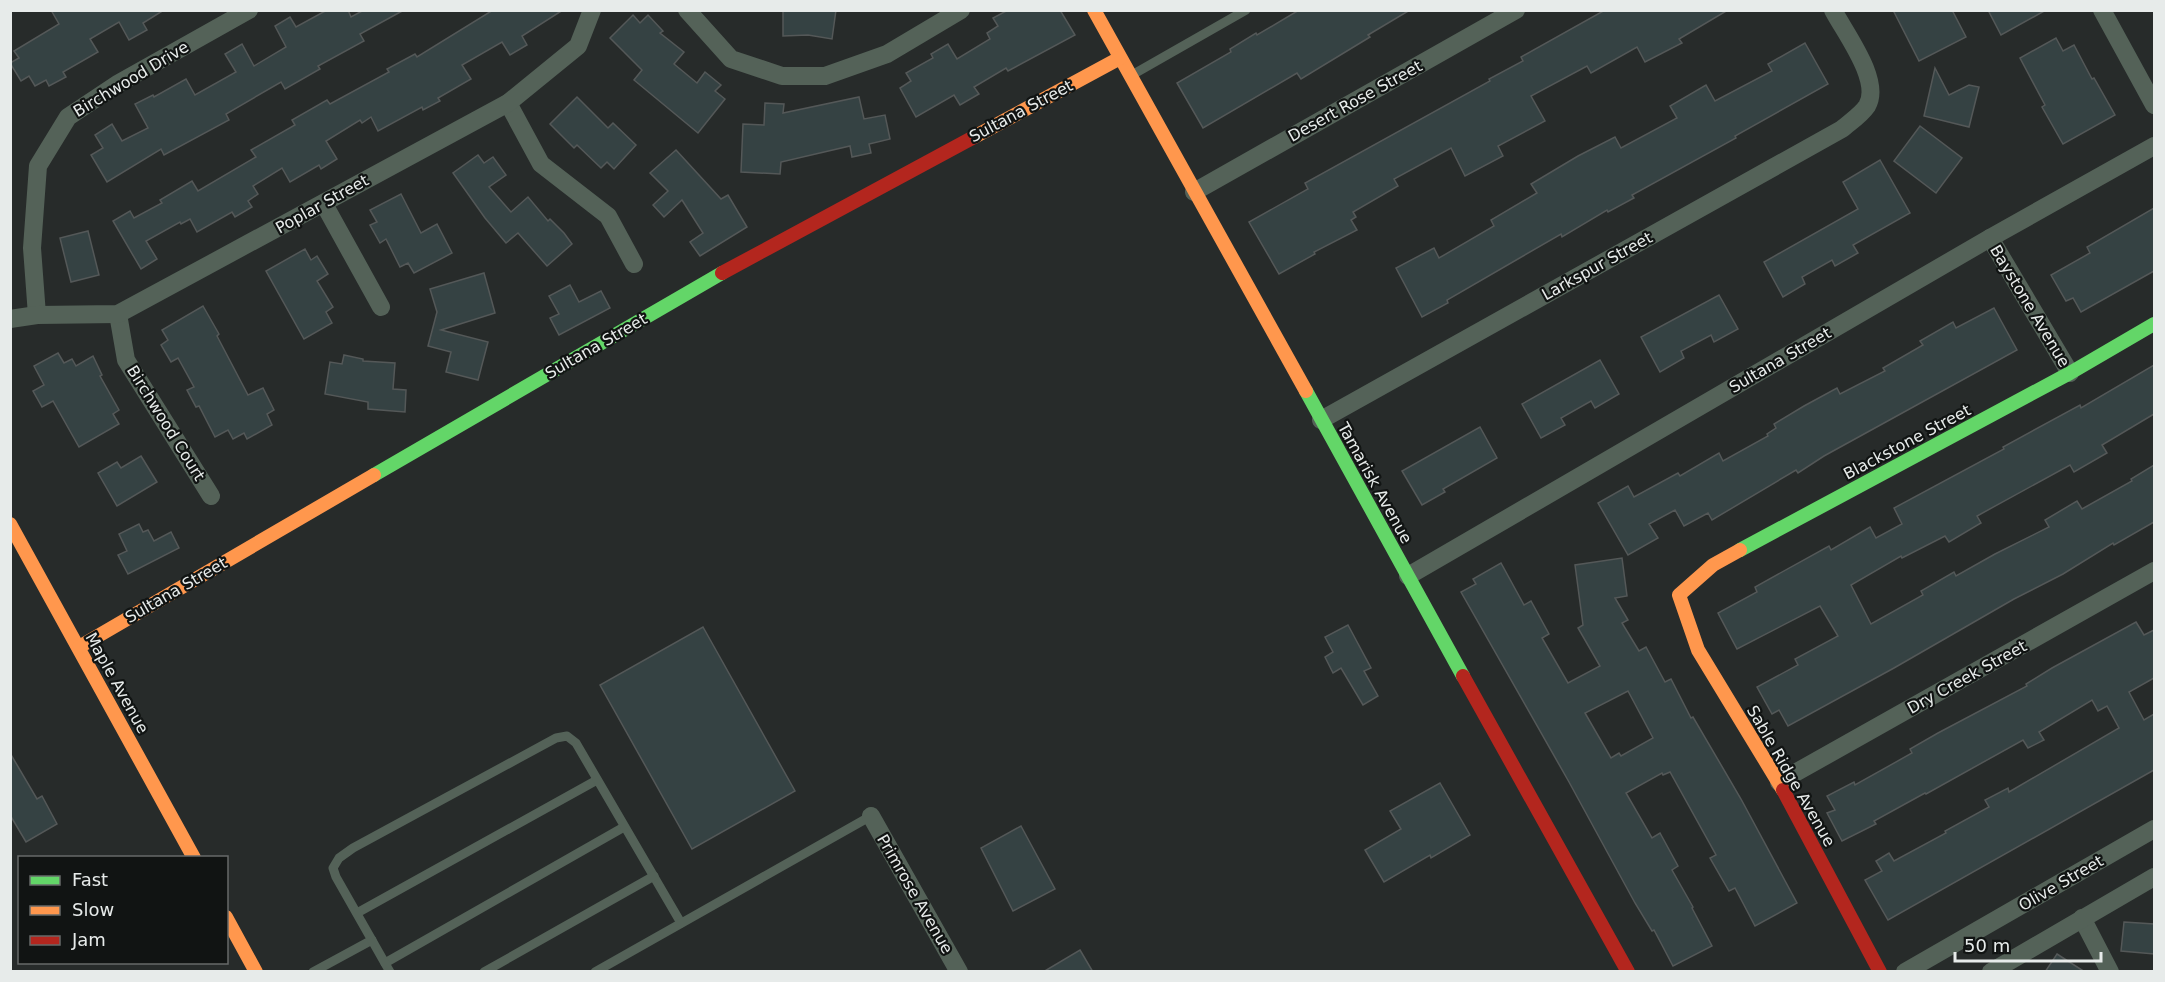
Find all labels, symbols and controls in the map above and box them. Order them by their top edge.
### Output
street label: Birchwood Drive [70,37,192,121]
street label: Desert Rose Street [1285,56,1425,146]
street label: Sultana Street [966,76,1076,146]
street label: Poplar Street [272,171,372,237]
street label: Larkspur Street [1538,228,1656,304]
street label: Baystone Avenue [1986,241,2074,371]
street label: Sultana Street [542,309,650,383]
street label: Sultana Street [1726,323,1834,397]
street label: Birchwood Court [123,362,209,484]
street label: Blackstone Street [1840,400,1974,484]
street label: Tamarisk Avenue [1333,418,1416,547]
street label: Sultana Street [122,553,230,627]
street label: Maple Avenue [81,629,153,737]
street label: Dry Creek Street [1904,636,2030,718]
street label: Sable Ridge Avenue [1743,702,1839,850]
street label: Primrose Avenue [873,831,957,957]
street label: Olive Street [2015,851,2107,915]
legend [18,856,228,964]
text: Fast [72,869,108,890]
text: Slow [72,899,114,920]
scale bar [1955,925,2100,963]
text: Jam [71,929,106,950]
text: 50 m [1964,935,2010,956]

